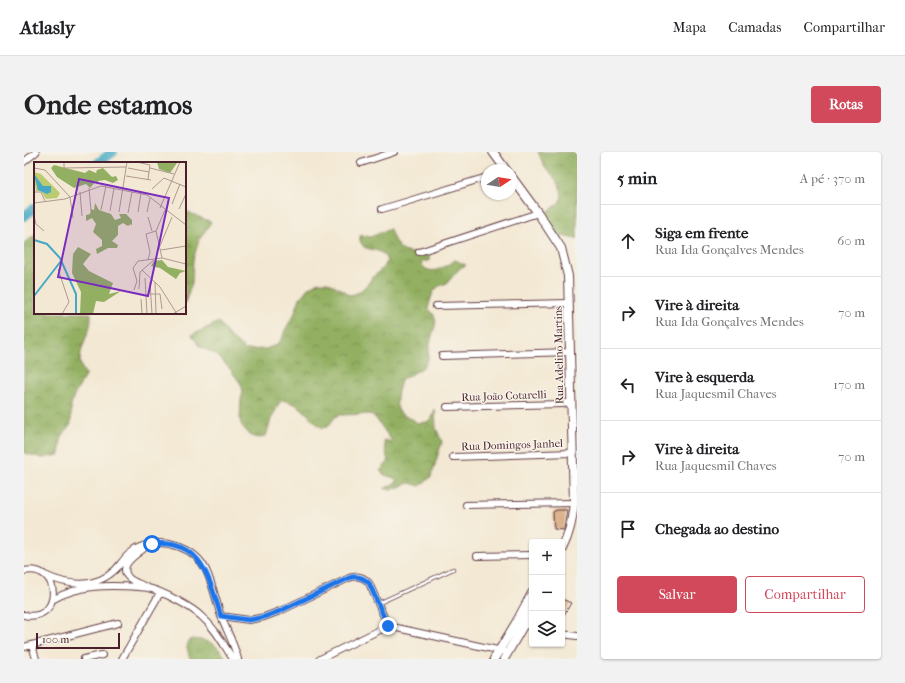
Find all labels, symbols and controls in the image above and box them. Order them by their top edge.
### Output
text: Atlasly [20,17,75,39]
text: Mapa [673,19,706,36]
text: Camadas [728,19,782,36]
text: Compartilhar [804,19,885,36]
button: Rotas [811,86,881,123]
text: Onde estamos [24,88,192,121]
inset map [34,162,186,314]
north arrow [481,164,517,200]
text: 5 min [617,168,657,188]
text: A pé · 370 m [800,171,865,186]
text: Siga em frente [655,224,748,242]
icon: ahead [617,230,639,252]
text: 60 m [837,233,865,248]
text: Rua Ida Gonçalves Mendes [655,242,804,257]
text: Vire à direita [655,296,739,314]
icon: right [617,302,639,324]
text: 70 m [838,305,865,320]
street label: Rua Adelino Martins [552,306,566,404]
text: Rua Ida Gonçalves Mendes [655,314,804,329]
text: Vire à esquerda [655,368,754,386]
icon: left [617,374,639,396]
text: 170 m [833,377,865,392]
text: Rua Jaquesmil Chaves [655,386,777,401]
street label: Rua João Cotarelli [461,388,548,404]
street label: Rua Domingos Janhel [461,437,563,453]
text: Vire à direita [655,440,739,458]
icon: right [617,446,639,468]
text: 70 m [838,449,865,464]
text: Rua Jaquesmil Chaves [655,458,777,473]
icon: arrive [617,518,639,540]
text: Chegada ao destino [655,520,779,538]
route start [143,535,161,553]
map controls [529,539,565,647]
button: + [529,539,565,575]
button: − [529,575,565,611]
button: Salvar [617,576,737,613]
button: Compartilhar [745,576,865,613]
button: layers [529,611,565,647]
route end [379,617,397,635]
scale bar [36,631,120,650]
text: 100 m [42,633,70,646]

